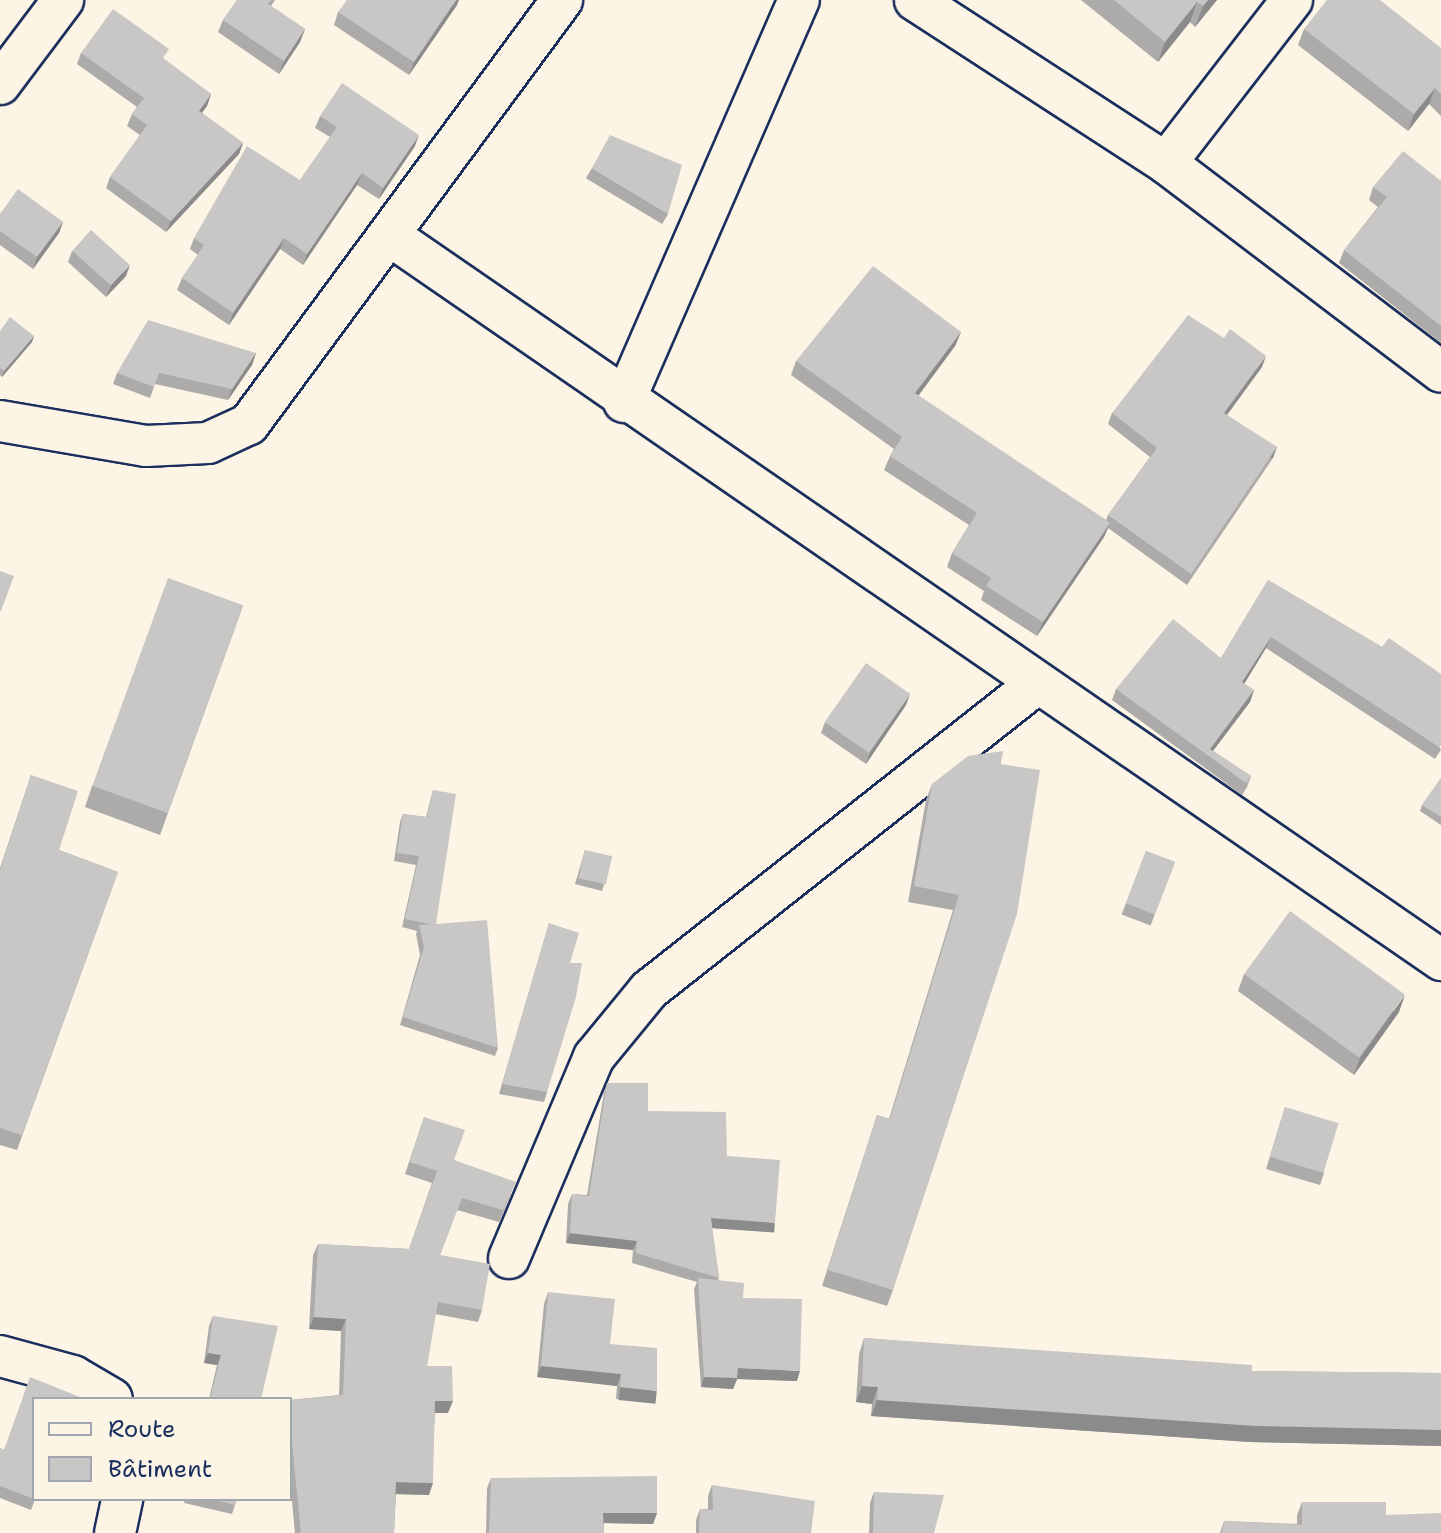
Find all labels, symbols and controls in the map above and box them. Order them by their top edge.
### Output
legend [32,1397,292,1501]
text: Route [108,1413,176,1445]
text: Bâtiment [108,1453,212,1485]

